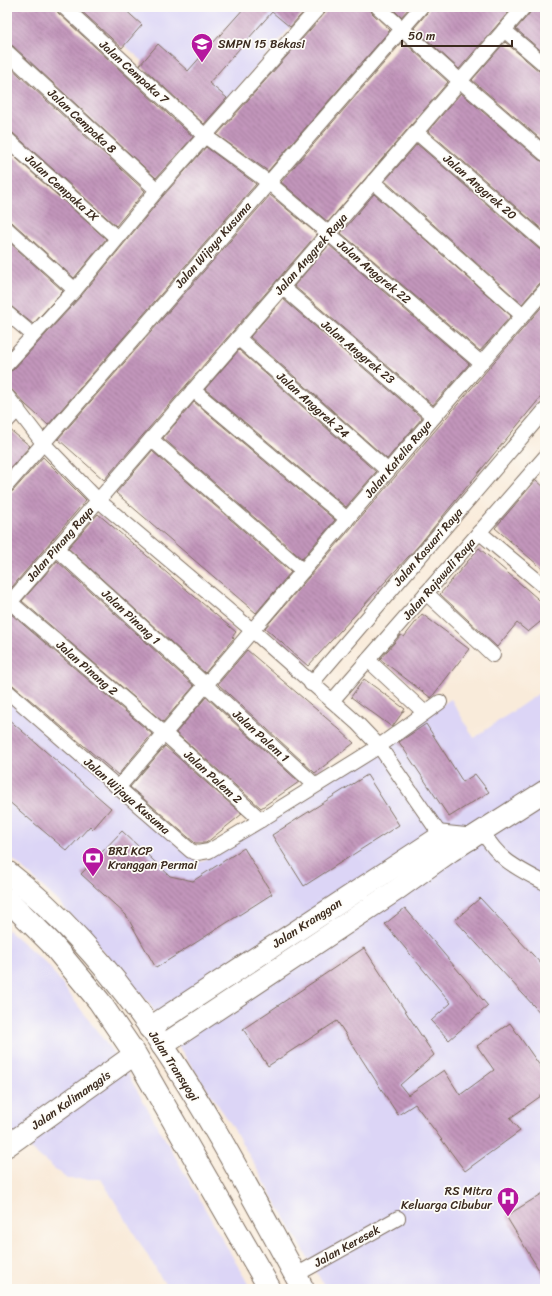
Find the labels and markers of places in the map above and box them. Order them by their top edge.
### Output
school or university icon: SMPN 15 Bekasi [189,31,215,64]
place label: SMPN 15 Bekasi [218,33,305,55]
place label: BRI KCP Kranggan Permai [108,840,198,876]
bank icon: BRI KCP Kranggan Permai [80,845,106,878]
place label: RS Mitra Keluarga Cibubur [401,1180,493,1216]
hospital icon: RS Mitra Keluarga Cibubur [495,1185,521,1218]

